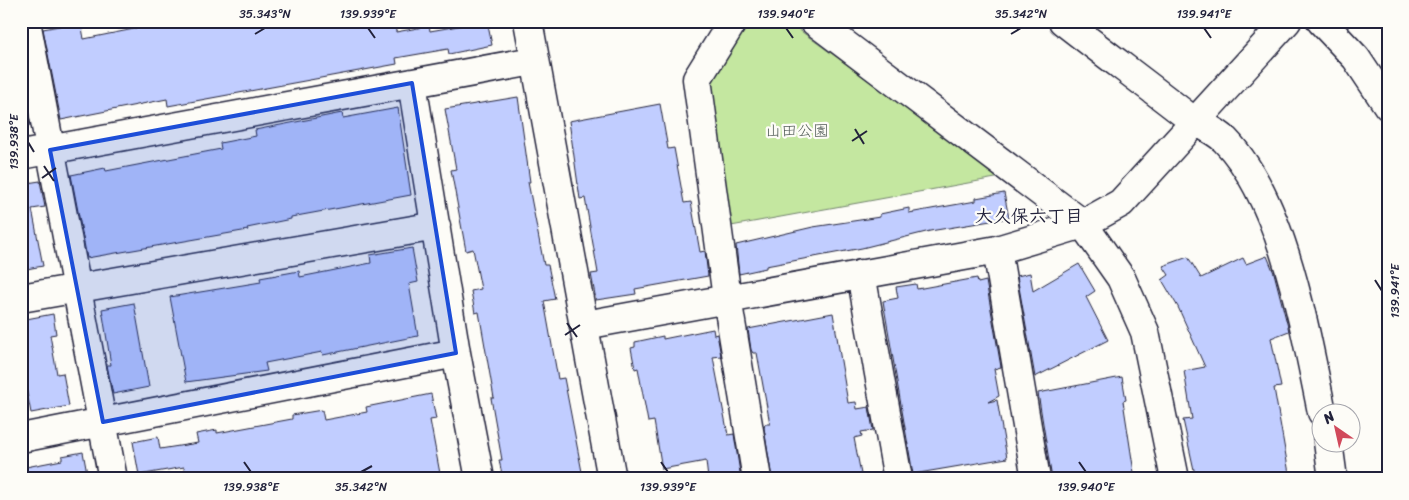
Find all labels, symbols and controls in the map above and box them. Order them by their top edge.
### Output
text: 35.343°N [239,3,292,25]
text: 139.939°E [340,3,397,25]
text: 139.940°E [758,3,816,25]
text: 35.342°N [995,3,1048,25]
text: 139.941°E [1177,3,1233,25]
text: 139.938°E [3,113,25,170]
park label: 山田公園 [765,116,829,145]
district label: 大久保六丁目 [975,200,1083,232]
text: 139.941°E [1384,262,1406,318]
north arrow [1312,402,1362,452]
text: N [1317,404,1340,431]
text: 139.938°E [223,476,280,498]
text: 35.342°N [335,476,388,498]
text: 139.939°E [640,476,697,498]
text: 139.940°E [1058,476,1116,498]

